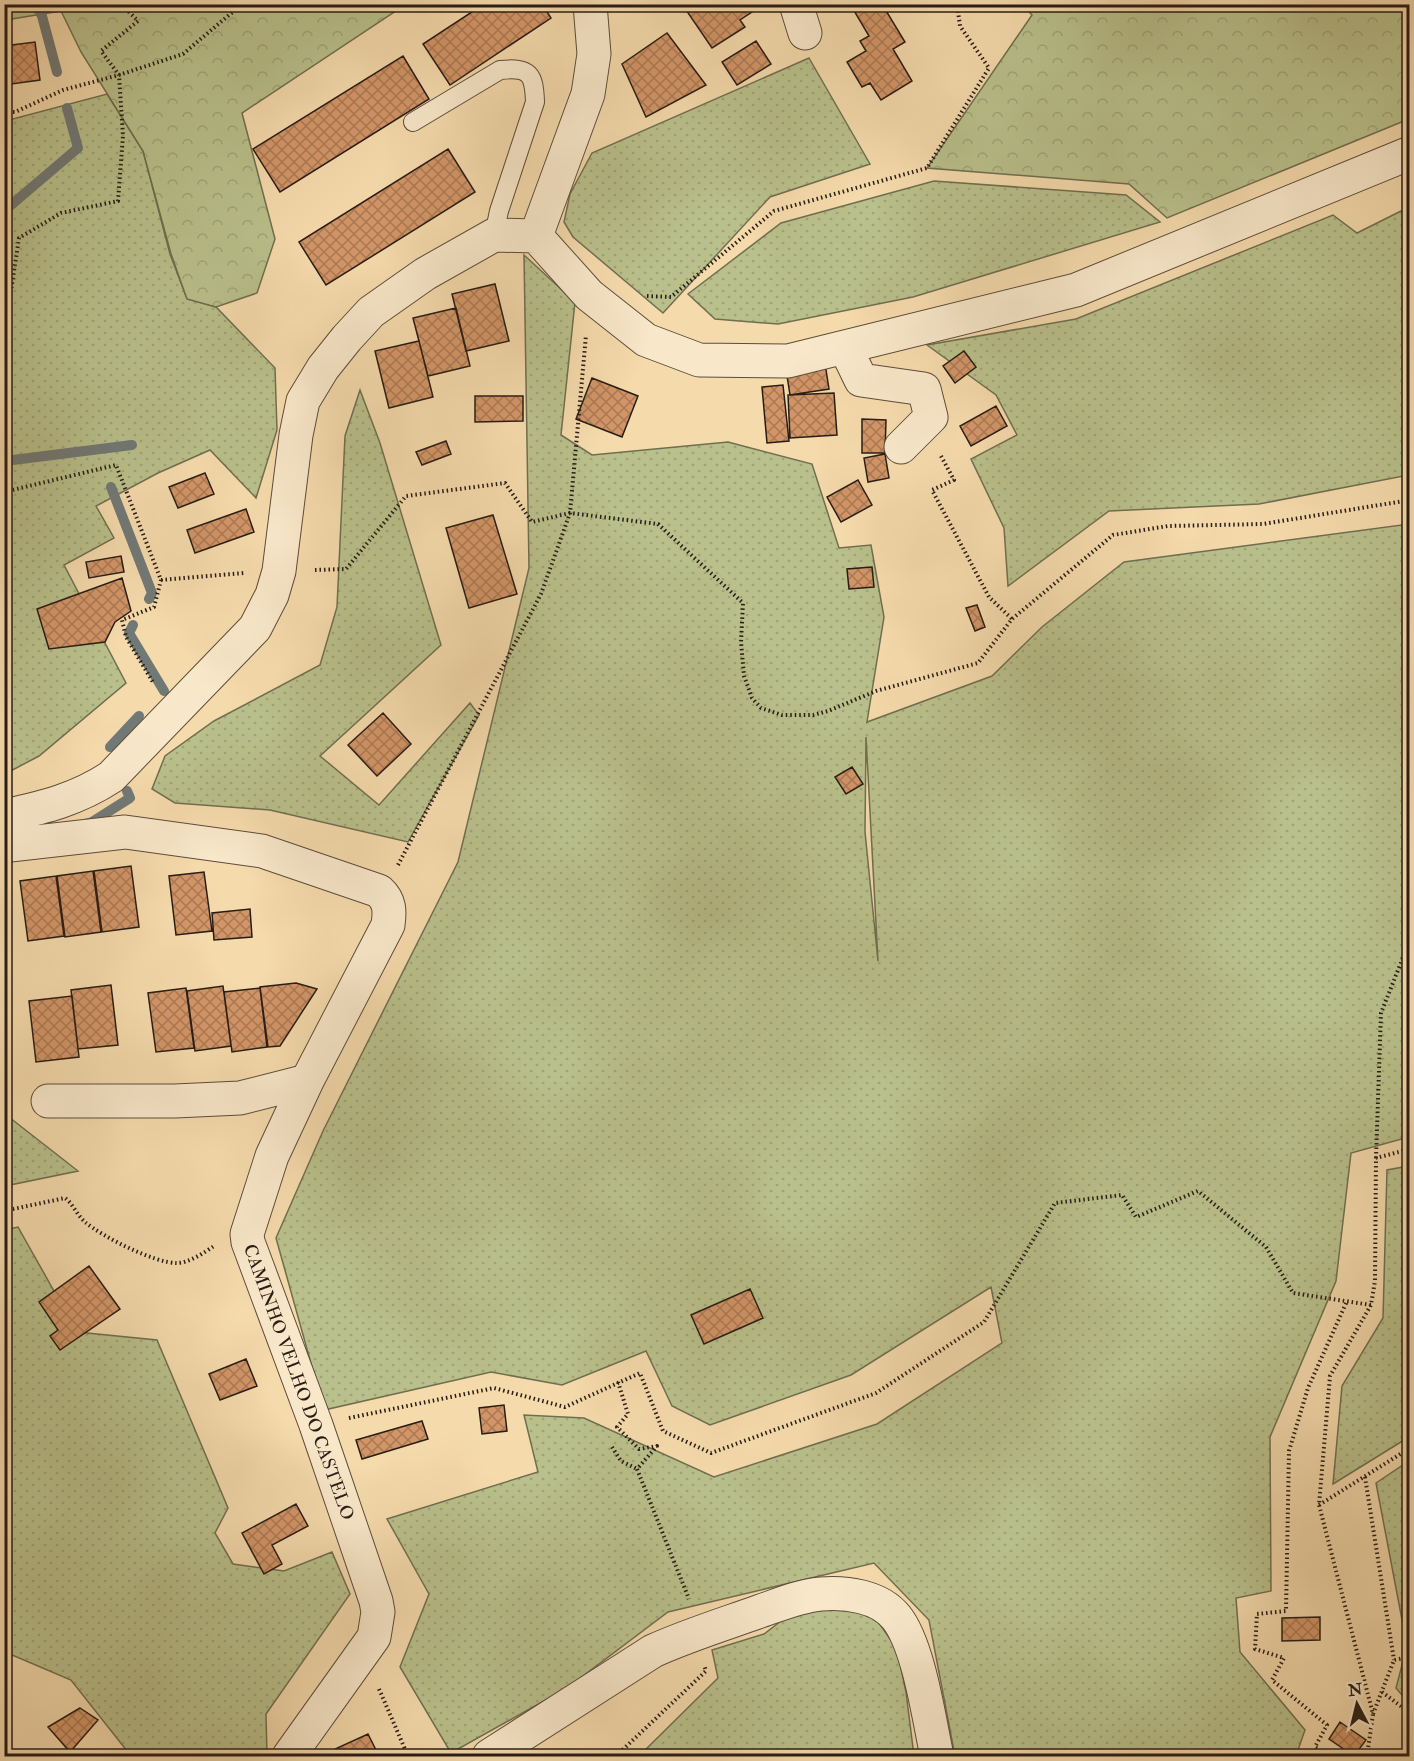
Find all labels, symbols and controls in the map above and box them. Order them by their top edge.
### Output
street label: CAMINHO VELHO DO CASTELO [238,1241,359,1523]
north arrow [1327,1674,1387,1734]
text: N [1346,1679,1364,1701]

